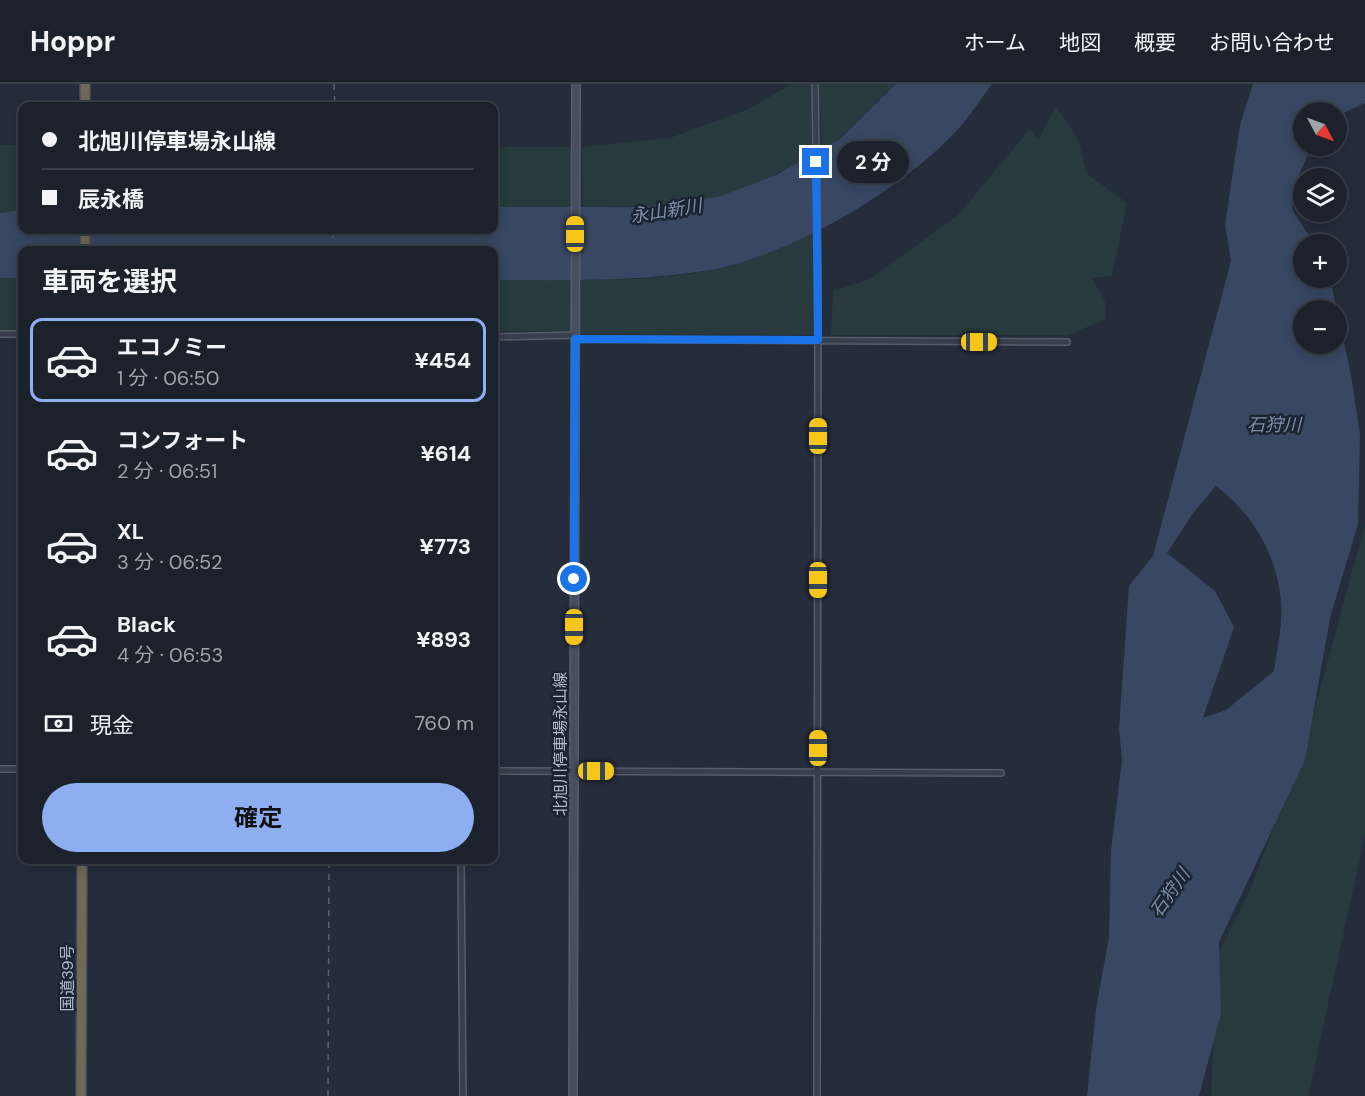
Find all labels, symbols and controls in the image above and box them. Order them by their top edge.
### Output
text: Hoppr [30,23,115,60]
text: ホーム [964,29,1026,57]
text: 地図 [1059,29,1101,57]
text: 概要 [1134,29,1176,57]
text: お問い合わせ [1209,29,1335,57]
north arrow [1293,102,1347,156]
map controls [1293,102,1347,354]
text: 北旭川停車場永山線 [78,127,276,156]
callout: 2 分 [837,141,909,183]
route end [802,148,829,175]
text: 2 分 [855,149,891,175]
button: layers [1293,168,1347,222]
text: 辰永橋 [78,185,144,214]
water label: 永山新川 [629,193,705,228]
car [566,216,584,252]
button: + [1293,234,1347,288]
text: 車両を選択 [42,264,177,299]
button: − [1293,300,1347,354]
icon: car [45,333,99,387]
text: エコノミー [117,333,227,362]
car [961,333,997,351]
text: ¥454 [414,346,471,375]
text: 1 分 · 06:50 [117,365,219,391]
water label: 石狩川 [1247,413,1303,437]
car [809,418,827,454]
icon: car [45,426,99,480]
text: コンフォート [117,426,248,455]
text: ¥614 [420,439,471,468]
text: 2 分 · 06:51 [117,458,217,484]
text: XL [117,517,144,546]
icon: car [45,519,99,573]
text: ¥773 [419,532,471,561]
text: 3 分 · 06:52 [117,549,222,575]
car [809,562,827,598]
route start [560,565,587,592]
car [565,609,583,645]
text: Black [117,610,176,639]
icon: car [45,612,99,666]
text: ¥893 [416,625,471,654]
text: 4 分 · 06:53 [117,642,223,668]
street label: 北旭川停車場永山線 [550,672,571,816]
icon: cash [42,707,75,740]
text: 760 m [414,710,474,736]
text: 現金 [90,711,134,740]
car [809,730,827,766]
car [578,762,614,780]
button: 確定 [42,783,474,852]
water label: 石狩川 [1145,862,1196,922]
street label: 国道39号 [57,944,78,1012]

